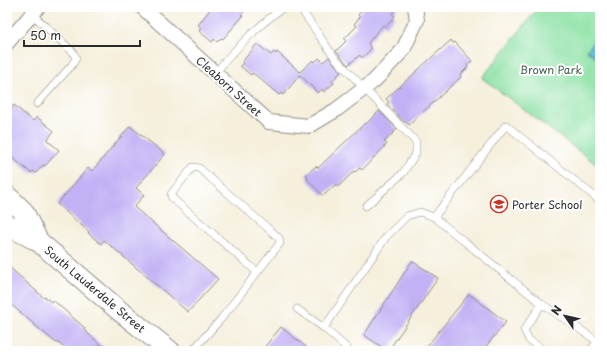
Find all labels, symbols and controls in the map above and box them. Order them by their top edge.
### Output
scale bar [24,22,140,48]
text: 50 m [30,26,61,44]
street label: Cleaborn Street [192,52,266,121]
park label: Brown Park [520,61,582,78]
school or university icon: Porter School [489,194,509,214]
place label: Porter School [512,196,583,213]
street label: South Lauderdale Street [41,242,150,337]
north arrow [545,296,585,336]
text: N [547,302,566,318]

